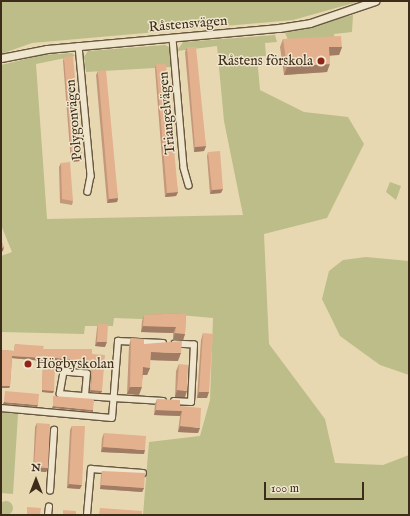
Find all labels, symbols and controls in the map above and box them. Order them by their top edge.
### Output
street label: Råstensvägen [148,12,228,36]
place label: Råstens förskola [217,53,313,69]
marker: Råstens förskola [316,56,326,66]
street label: Triangelvägen [155,71,179,155]
street label: Polygonvägen [62,79,86,161]
place label: Högbyskolan [36,356,114,372]
marker: Högbyskolan [23,359,33,369]
north arrow [16,460,56,500]
text: N [31,461,41,475]
scale bar [266,474,366,500]
text: 100 m [271,481,299,496]

